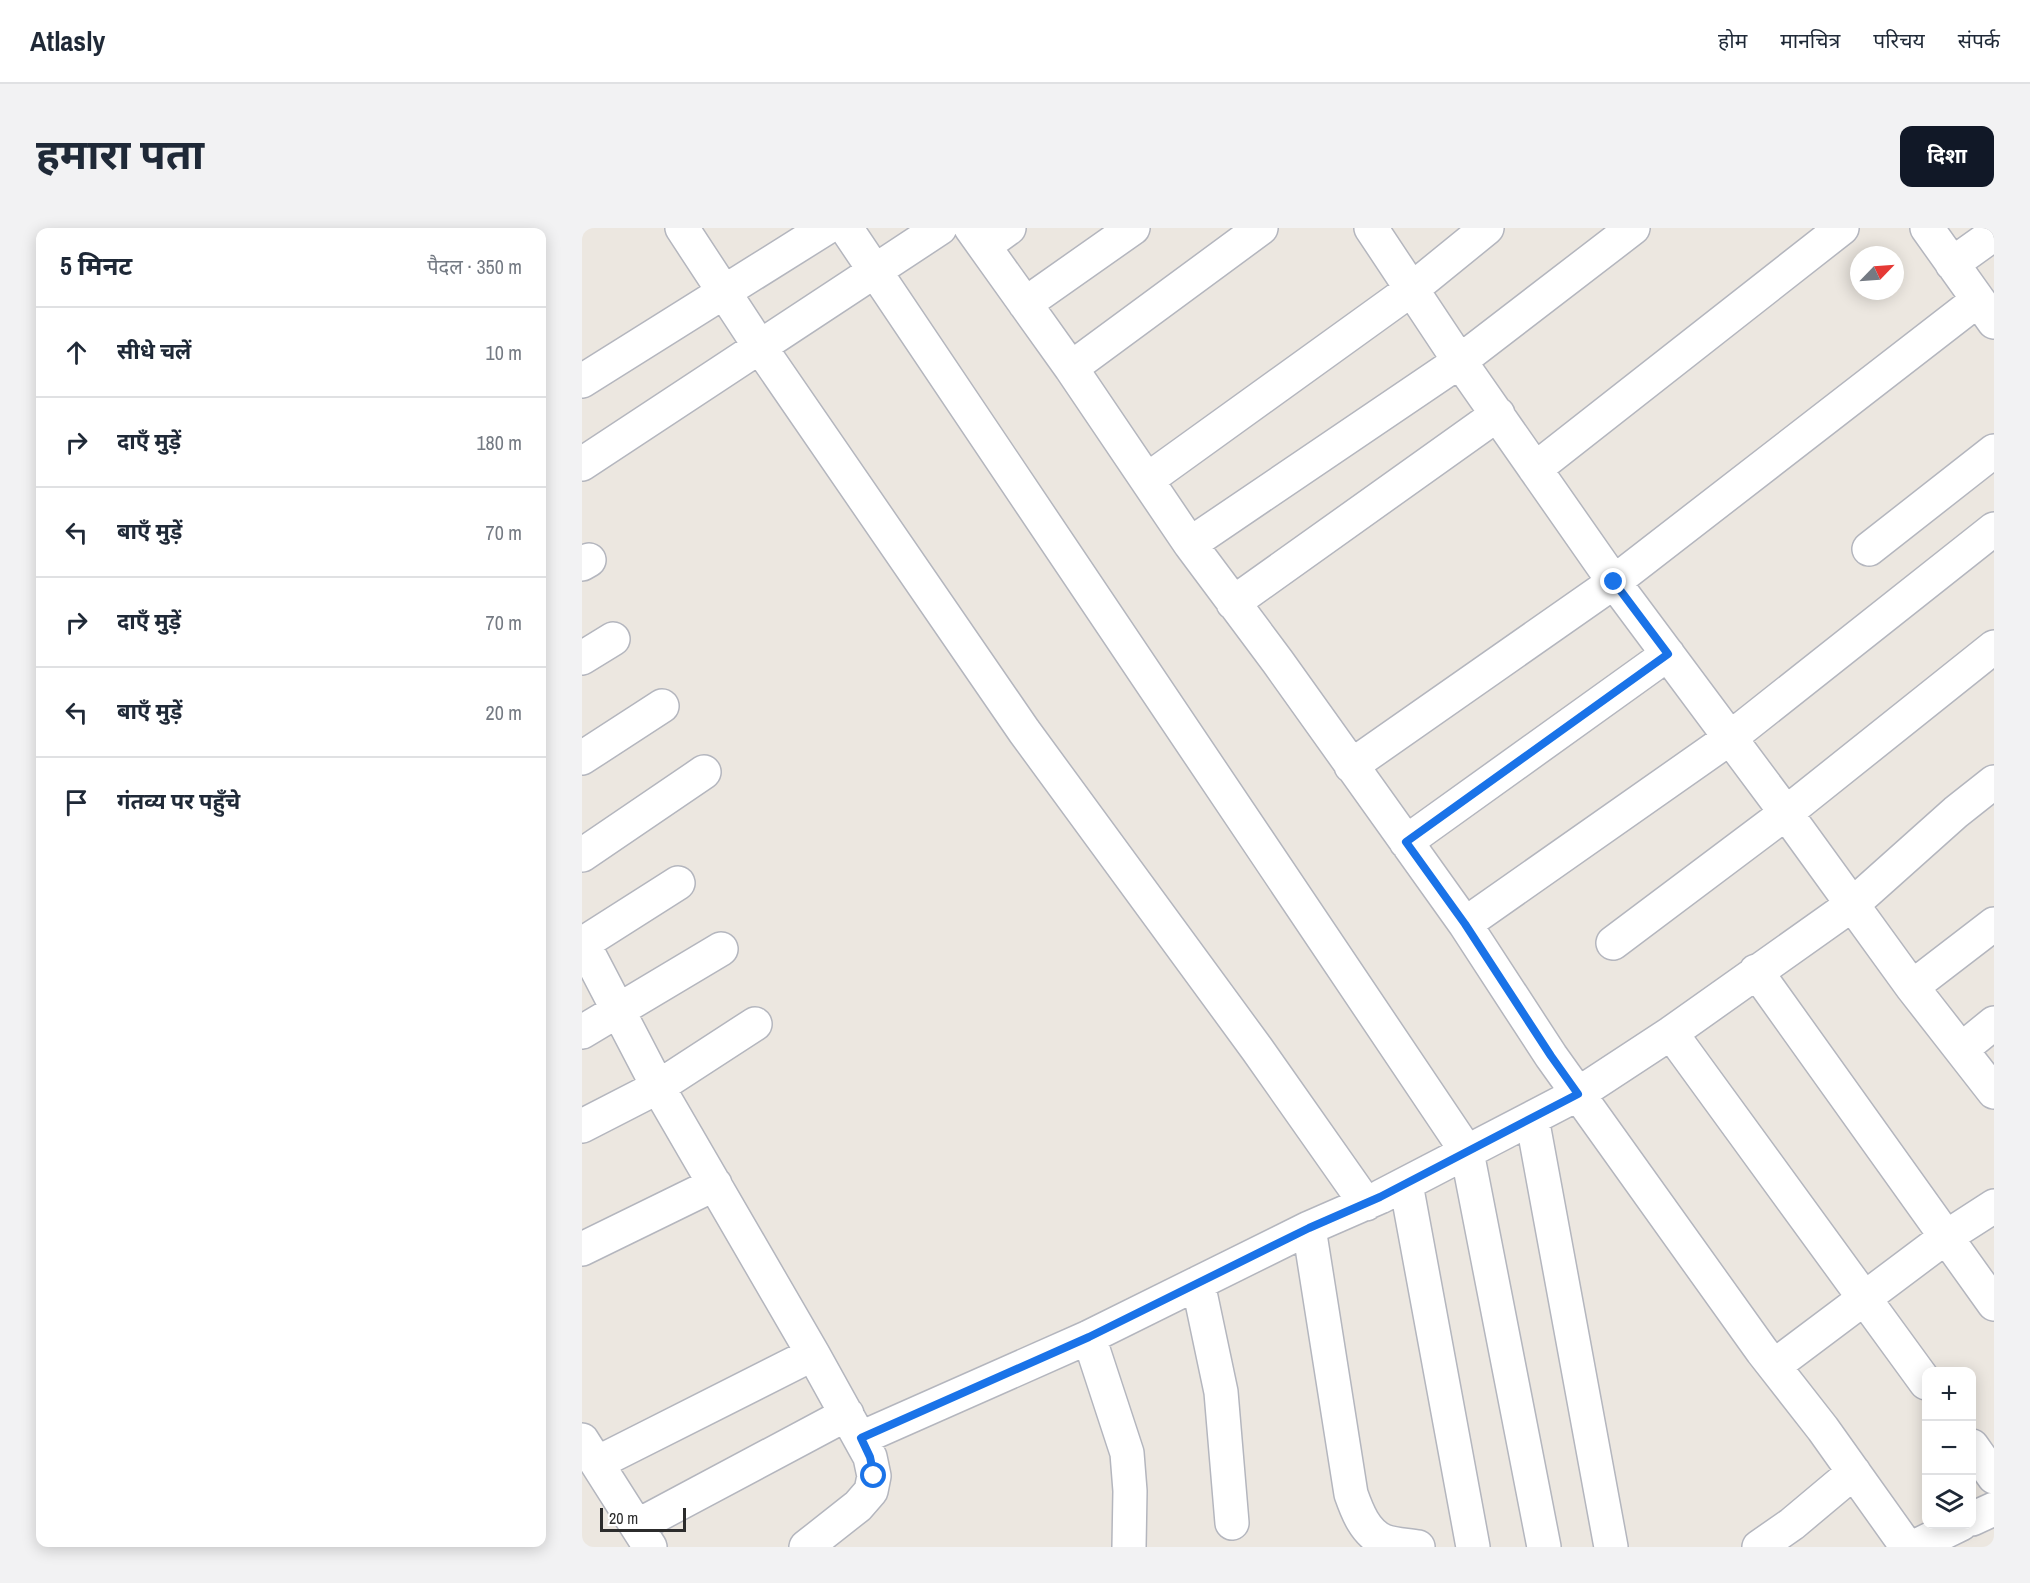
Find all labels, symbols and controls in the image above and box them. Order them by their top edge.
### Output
text: Atlasly [30,22,105,60]
text: होम [1718,26,1747,55]
text: मानचित्र [1780,26,1840,55]
text: परिचय [1873,26,1925,55]
text: संपर्क [1958,26,2000,55]
text: हमारा पता [36,126,204,182]
button: दिशा [1900,126,1994,187]
north arrow [1850,246,1904,300]
text: 5 मिनट [60,248,132,283]
text: पैदल · 350 m [427,253,522,280]
icon: ahead [60,336,93,369]
text: सीधे चलें [117,336,191,366]
text: 10 m [486,339,522,366]
icon: right [60,426,93,459]
text: दाएँ मुड़ें [117,426,181,456]
text: 180 m [476,429,522,456]
icon: left [60,516,93,549]
text: बाएँ मुड़ें [117,516,182,546]
text: 70 m [486,519,522,546]
route end [1600,568,1626,594]
icon: right [60,606,93,639]
text: दाएँ मुड़ें [117,606,181,636]
text: 70 m [486,609,522,636]
icon: left [60,696,93,729]
text: बाएँ मुड़ें [117,696,182,726]
text: 20 m [486,699,522,726]
icon: arrive [60,786,93,819]
text: गंतव्य पर पहुँचे [117,786,240,816]
map controls [1922,1367,1976,1529]
button: + [1922,1367,1976,1421]
button: − [1922,1421,1976,1475]
route start [860,1462,886,1488]
button: layers [1922,1475,1976,1529]
scale bar [600,1505,686,1532]
text: 20 m [609,1507,638,1529]

